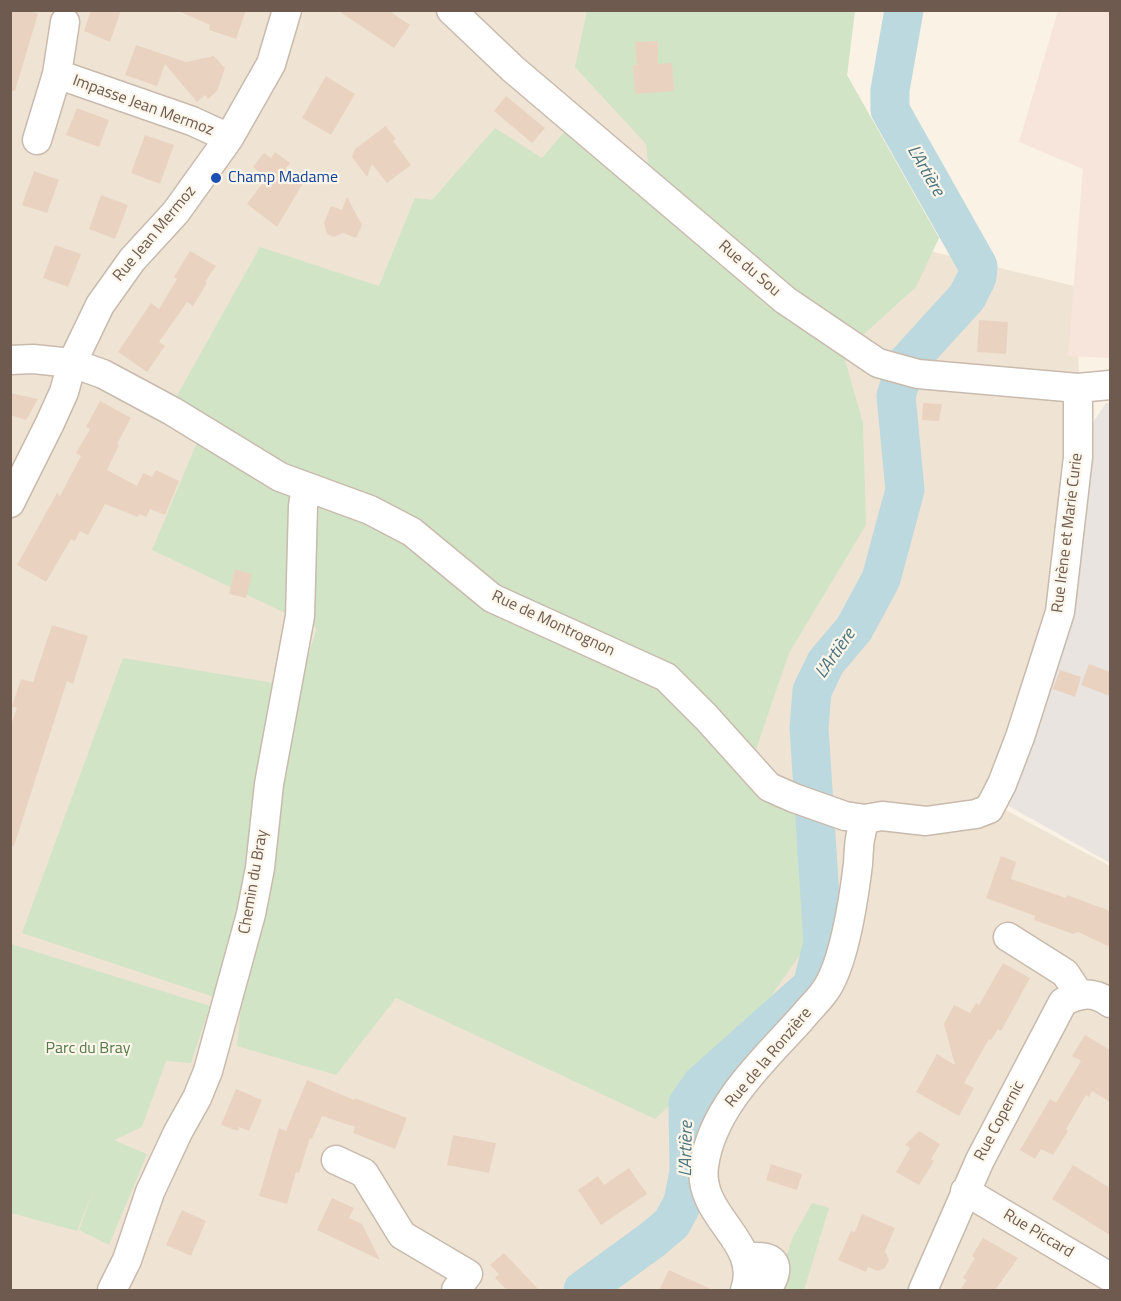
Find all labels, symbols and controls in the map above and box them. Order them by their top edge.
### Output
street label: Impasse Jean Mermoz [70,71,216,141]
water label: L'Artière [902,142,948,200]
place label: Champ Madame [228,168,338,188]
marker: Champ Madame [209,171,223,185]
street label: Rue Jean Mermoz [110,182,200,286]
street label: Rue du Sou [714,237,784,301]
street label: Rue Irène et Marie Curie [1049,452,1087,614]
street label: Rue de Montrognon [488,587,618,661]
water label: L'Artière [811,625,861,683]
street label: Chemin du Bray [235,828,273,936]
street label: Rue de la Ronzière [722,1004,816,1112]
park label: Parc du Bray [46,1039,130,1059]
street label: Rue Copernic [971,1078,1029,1164]
water label: L'Artière [676,1121,698,1177]
street label: Rue Piccard [999,1206,1077,1262]

